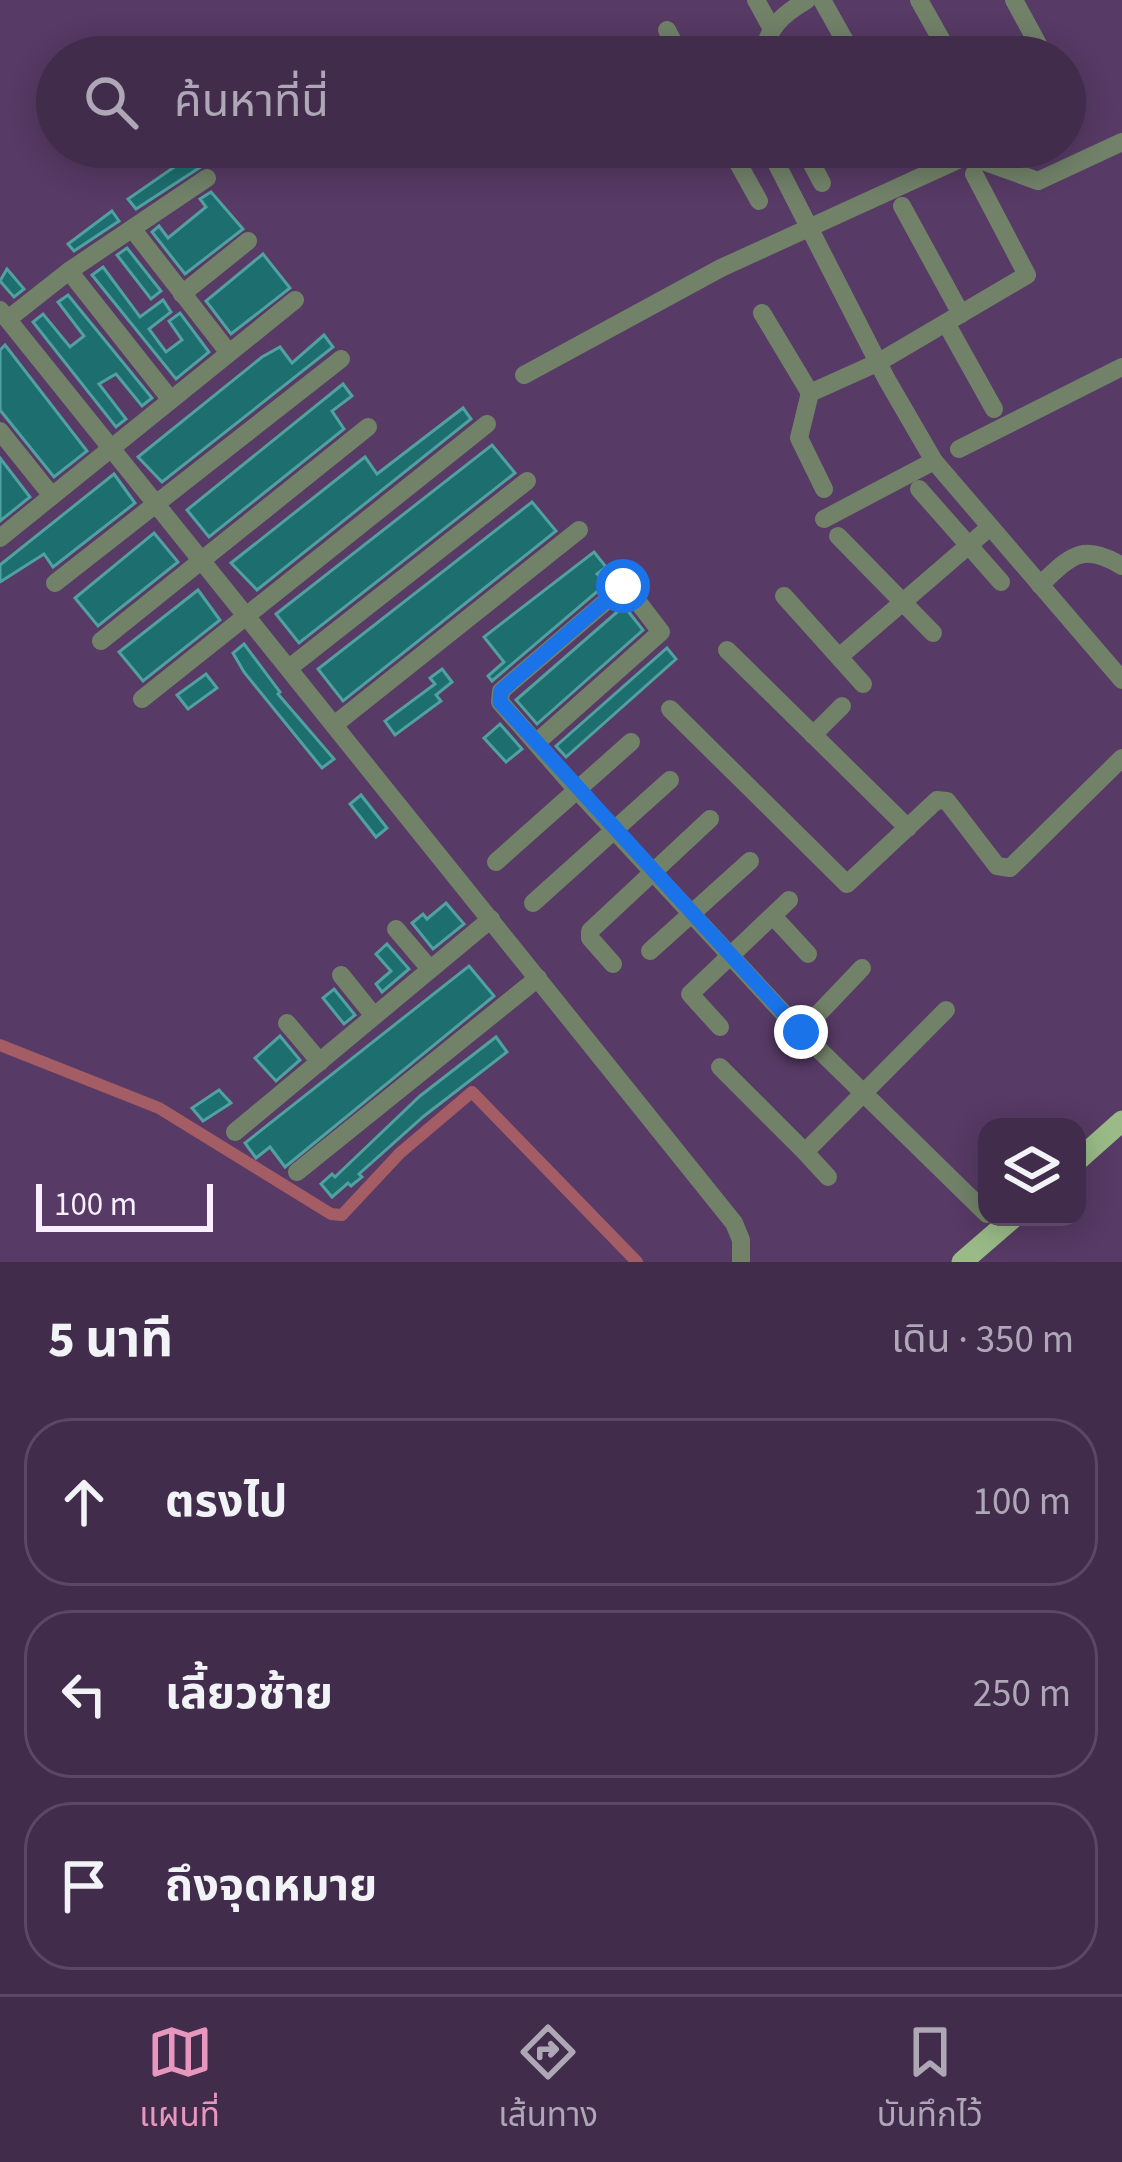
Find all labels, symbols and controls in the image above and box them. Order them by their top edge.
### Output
search box [36,36,1086,168]
icon: search [78,69,144,135]
text: ค้นหาที่นี่ [174,70,329,134]
route start [596,559,650,613]
route end [774,1005,828,1059]
map controls [978,1118,1086,1226]
button: layers [978,1118,1086,1226]
scale bar [36,1178,213,1231]
text: 100 m [54,1181,137,1228]
text: 5 นาที [48,1304,173,1376]
text: เดิน · 350 m [891,1312,1074,1368]
icon: ahead [51,1469,117,1535]
text: ตรงไป [165,1470,287,1534]
text: 100 m [973,1474,1071,1530]
icon: left [51,1661,117,1727]
text: เลี้ยวซ้าย [165,1662,333,1726]
text: 250 m [973,1666,1071,1722]
icon: arrive [51,1853,117,1919]
text: ถึงจุดหมาย [165,1854,377,1918]
tab: แผนที่ [139,2019,220,2141]
tab: เส้นทาง [498,2019,598,2141]
tab: บันทึกไว้ [877,2019,983,2141]

